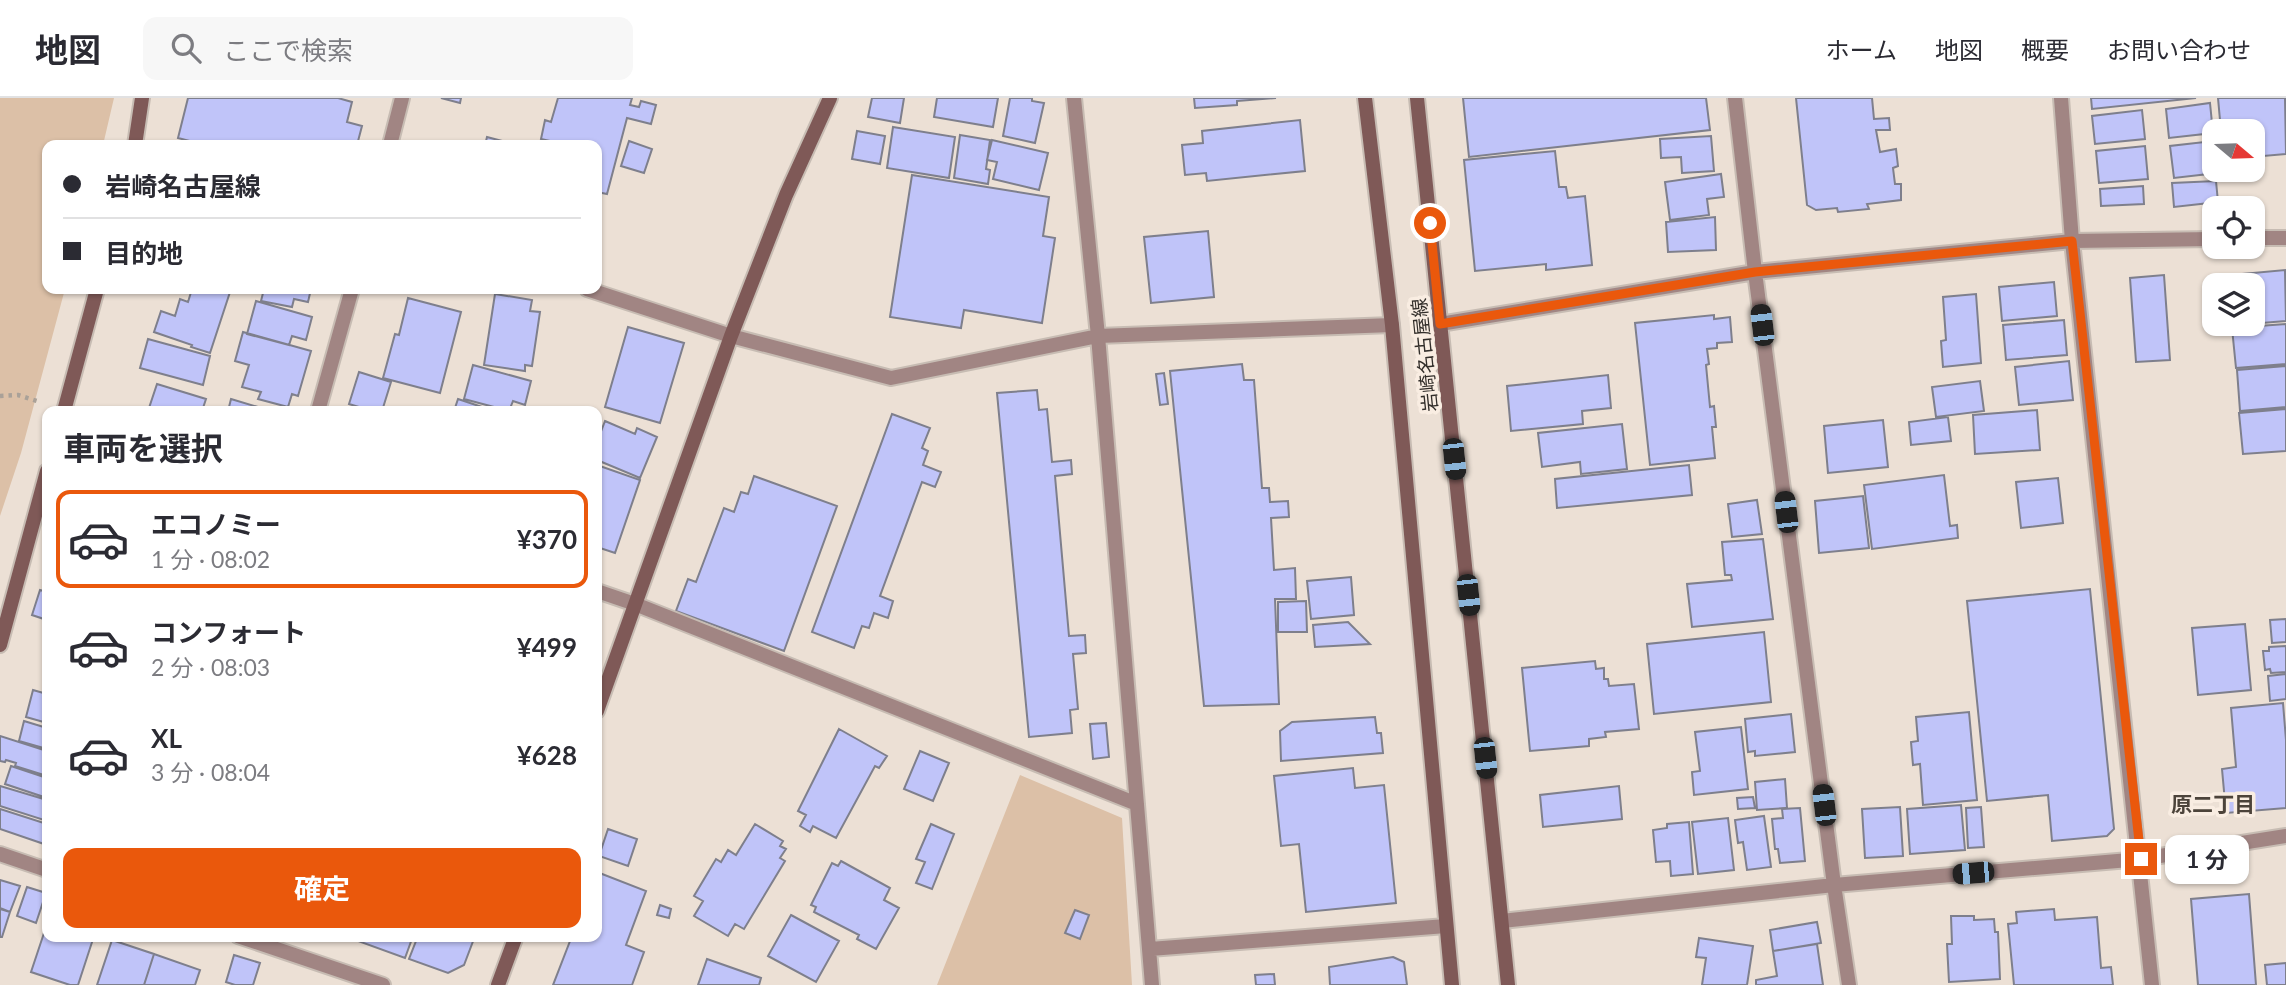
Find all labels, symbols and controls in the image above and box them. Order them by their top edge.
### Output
search box [143,17,633,80]
text: 地図 [35,29,101,69]
icon: search [167,29,205,67]
text: ここで検索 [223,34,353,66]
text: ホーム [1826,35,1897,64]
text: 地図 [1935,35,1983,64]
text: 概要 [2021,35,2069,64]
text: お問い合わせ [2107,35,2251,64]
north arrow [2202,119,2264,182]
map controls [2202,119,2265,336]
text: 岩崎名古屋線 [105,170,261,202]
button: locate [2202,196,2265,259]
route start [1414,207,1446,239]
text: 目的地 [105,237,183,269]
button: layers [2202,273,2265,336]
street label: 岩崎名古屋線 [1407,297,1441,413]
car [1750,303,1775,347]
text: 車両を選択 [63,428,223,467]
car [1442,437,1467,481]
car [1774,490,1799,534]
icon: car [67,508,130,571]
text: エコノミー [151,508,281,540]
text: ¥370 [517,523,577,555]
text: 1 分 · 08:02 [151,545,270,573]
car [1456,573,1481,617]
icon: car [67,616,130,679]
text: コンフォート [151,616,306,648]
text: ¥499 [517,631,577,663]
text: 2 分 · 08:03 [151,653,270,681]
text: XL [151,722,182,754]
icon: car [67,724,130,787]
car [1473,736,1498,780]
text: ¥628 [517,739,577,771]
text: 3 分 · 08:04 [151,758,270,786]
car [1812,783,1837,827]
district label: 原二丁目 [2171,791,2255,816]
callout: 1 分 [2166,834,2250,884]
route end [2125,843,2157,875]
text: 1 分 [2186,845,2228,873]
button: 確定 [63,848,581,928]
car [1952,861,1995,885]

